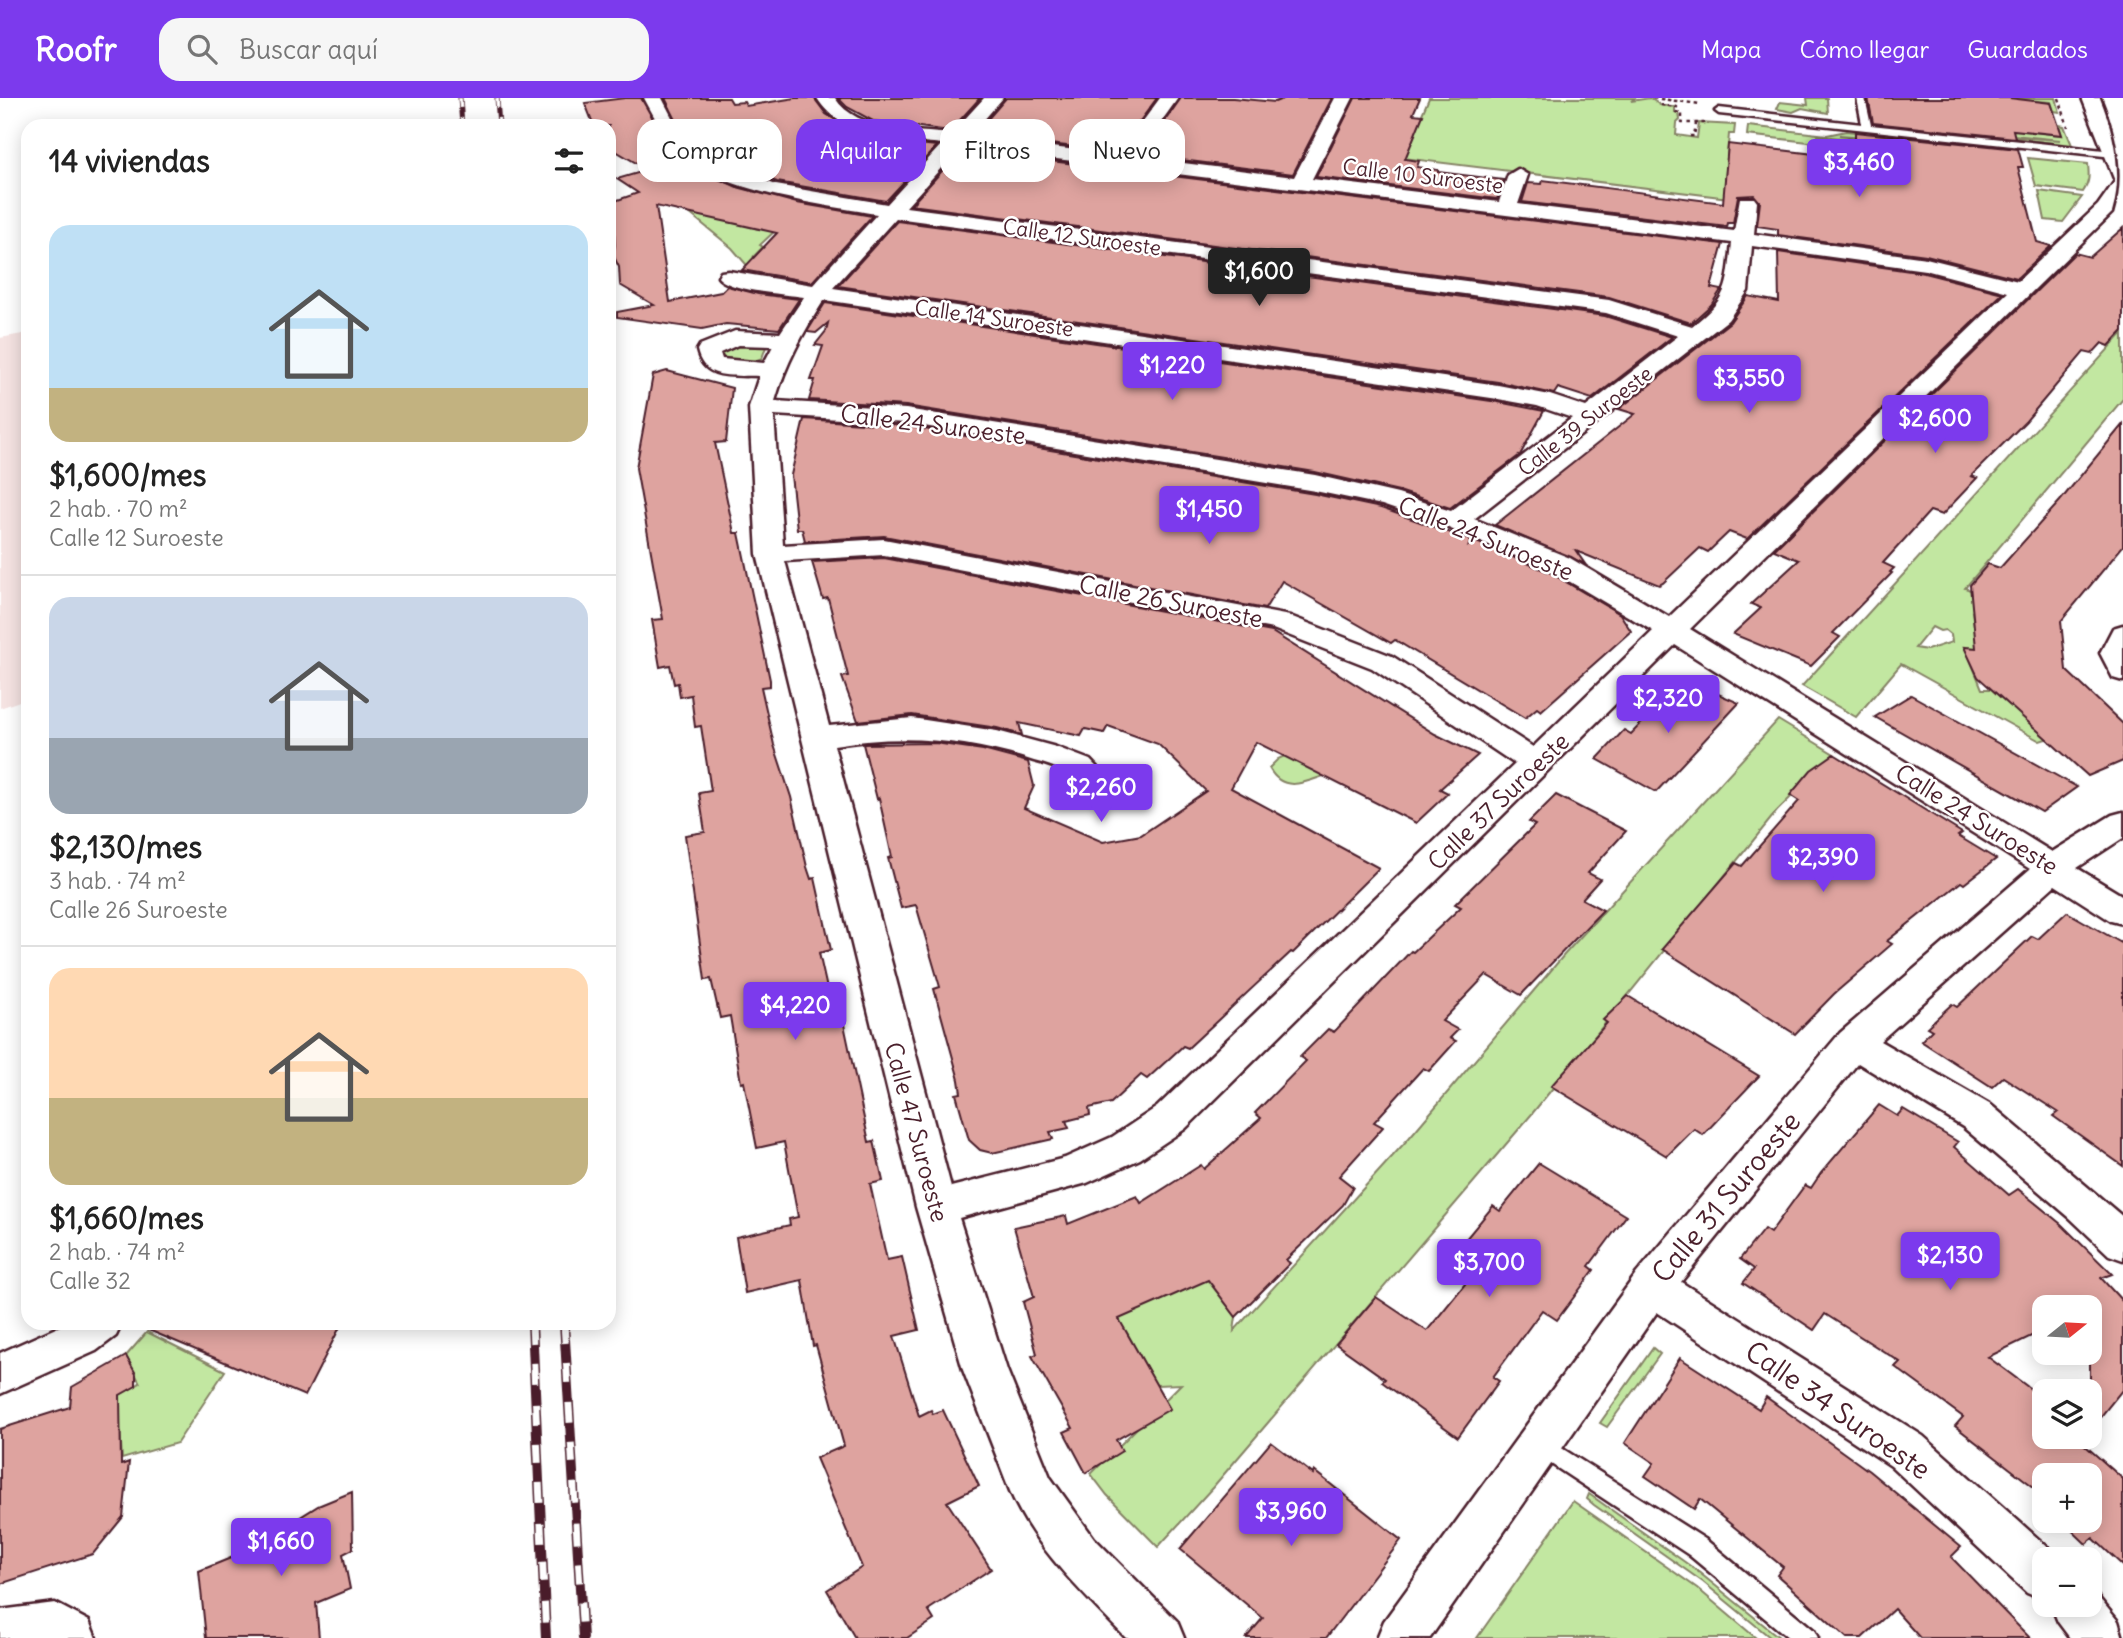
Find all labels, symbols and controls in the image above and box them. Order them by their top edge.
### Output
search box [159,18,649,81]
text: Roofr [35,28,117,70]
icon: search [183,30,221,68]
text: Buscar aquí [239,33,378,66]
text: Mapa [1701,34,1761,64]
text: Cómo llegar [1799,34,1929,64]
text: Guardados [1967,34,2088,64]
chip: Comprar [637,119,782,182]
chip: Alquilar [796,119,926,182]
chip: Filtros [940,119,1055,182]
chip: Nuevo [1069,119,1185,182]
pin: $3,460 [1802,140,1916,199]
text: 14 viviendas [49,142,210,180]
icon: filters [550,142,588,180]
text: $3,460 [1823,147,1895,176]
street label: Calle 10 Suroeste [1341,153,1505,199]
street label: Calle 12 Suroeste [1001,213,1163,261]
pin: $1,600 [1202,248,1316,308]
text: $1,600 [1224,256,1294,285]
icon: home [256,271,382,397]
street label: Calle 14 Suroeste [913,293,1075,343]
pin: $1,220 [1115,342,1229,402]
text: $1,220 [1139,350,1205,379]
pin: $3,550 [1692,356,1806,415]
street label: Calle 39 Suroeste [1512,360,1658,482]
text: $3,550 [1713,363,1785,392]
pin: $2,600 [1878,396,1992,455]
street label: Calle 24 Suroeste [839,398,1027,450]
text: $2,600 [1898,403,1972,432]
text: $1,600/mes [49,456,206,494]
pin: $1,450 [1152,486,1266,546]
street label: Calle 24 Suroeste [1394,489,1578,587]
text: 2 hab. · 70 m² [49,494,188,523]
text: $1,450 [1175,494,1243,523]
text: Calle 12 Suroeste [49,523,224,552]
street label: Calle 26 Suroeste [1077,568,1265,634]
icon: home [256,643,382,769]
pin: $2,320 [1611,676,1725,735]
text: $2,320 [1633,683,1703,712]
street label: Calle 37 Suroeste [1421,726,1575,876]
street label: Calle 24 Suroeste [1890,757,2064,881]
pin: $2,260 [1044,764,1158,824]
text: $2,260 [1065,772,1137,801]
text: $2,130/mes [49,828,202,866]
pin: $2,390 [1766,834,1880,894]
text: $2,390 [1787,842,1859,871]
text: 3 hab. · 74 m² [49,866,186,895]
text: Calle 26 Suroeste [49,895,228,924]
pin: $4,220 [738,982,852,1042]
text: $4,220 [759,990,831,1019]
icon: home [256,1014,382,1140]
street label: Calle 47 Suroeste [879,1039,955,1225]
street label: Calle 31 Suroeste [1644,1104,1808,1290]
text: $1,660/mes [49,1199,204,1237]
pin: $2,130 [1893,1232,2007,1292]
text: 2 hab. · 74 m² [49,1237,185,1266]
pin: $3,700 [1432,1240,1546,1299]
text: $2,130 [1917,1240,1983,1269]
text: $3,700 [1453,1247,1525,1276]
text: Calle 32 [49,1266,131,1295]
north arrow [2032,1295,2102,1365]
map controls [2032,1295,2102,1617]
street label: Calle 34 Suroeste [1738,1333,1938,1487]
button: layers [2032,1379,2102,1449]
button: + [2032,1463,2102,1533]
pin: $3,960 [1234,1488,1348,1548]
text: $3,960 [1255,1496,1327,1525]
pin: $1,660 [224,1518,338,1578]
text: $1,660 [247,1526,315,1555]
button: − [2032,1547,2102,1617]

